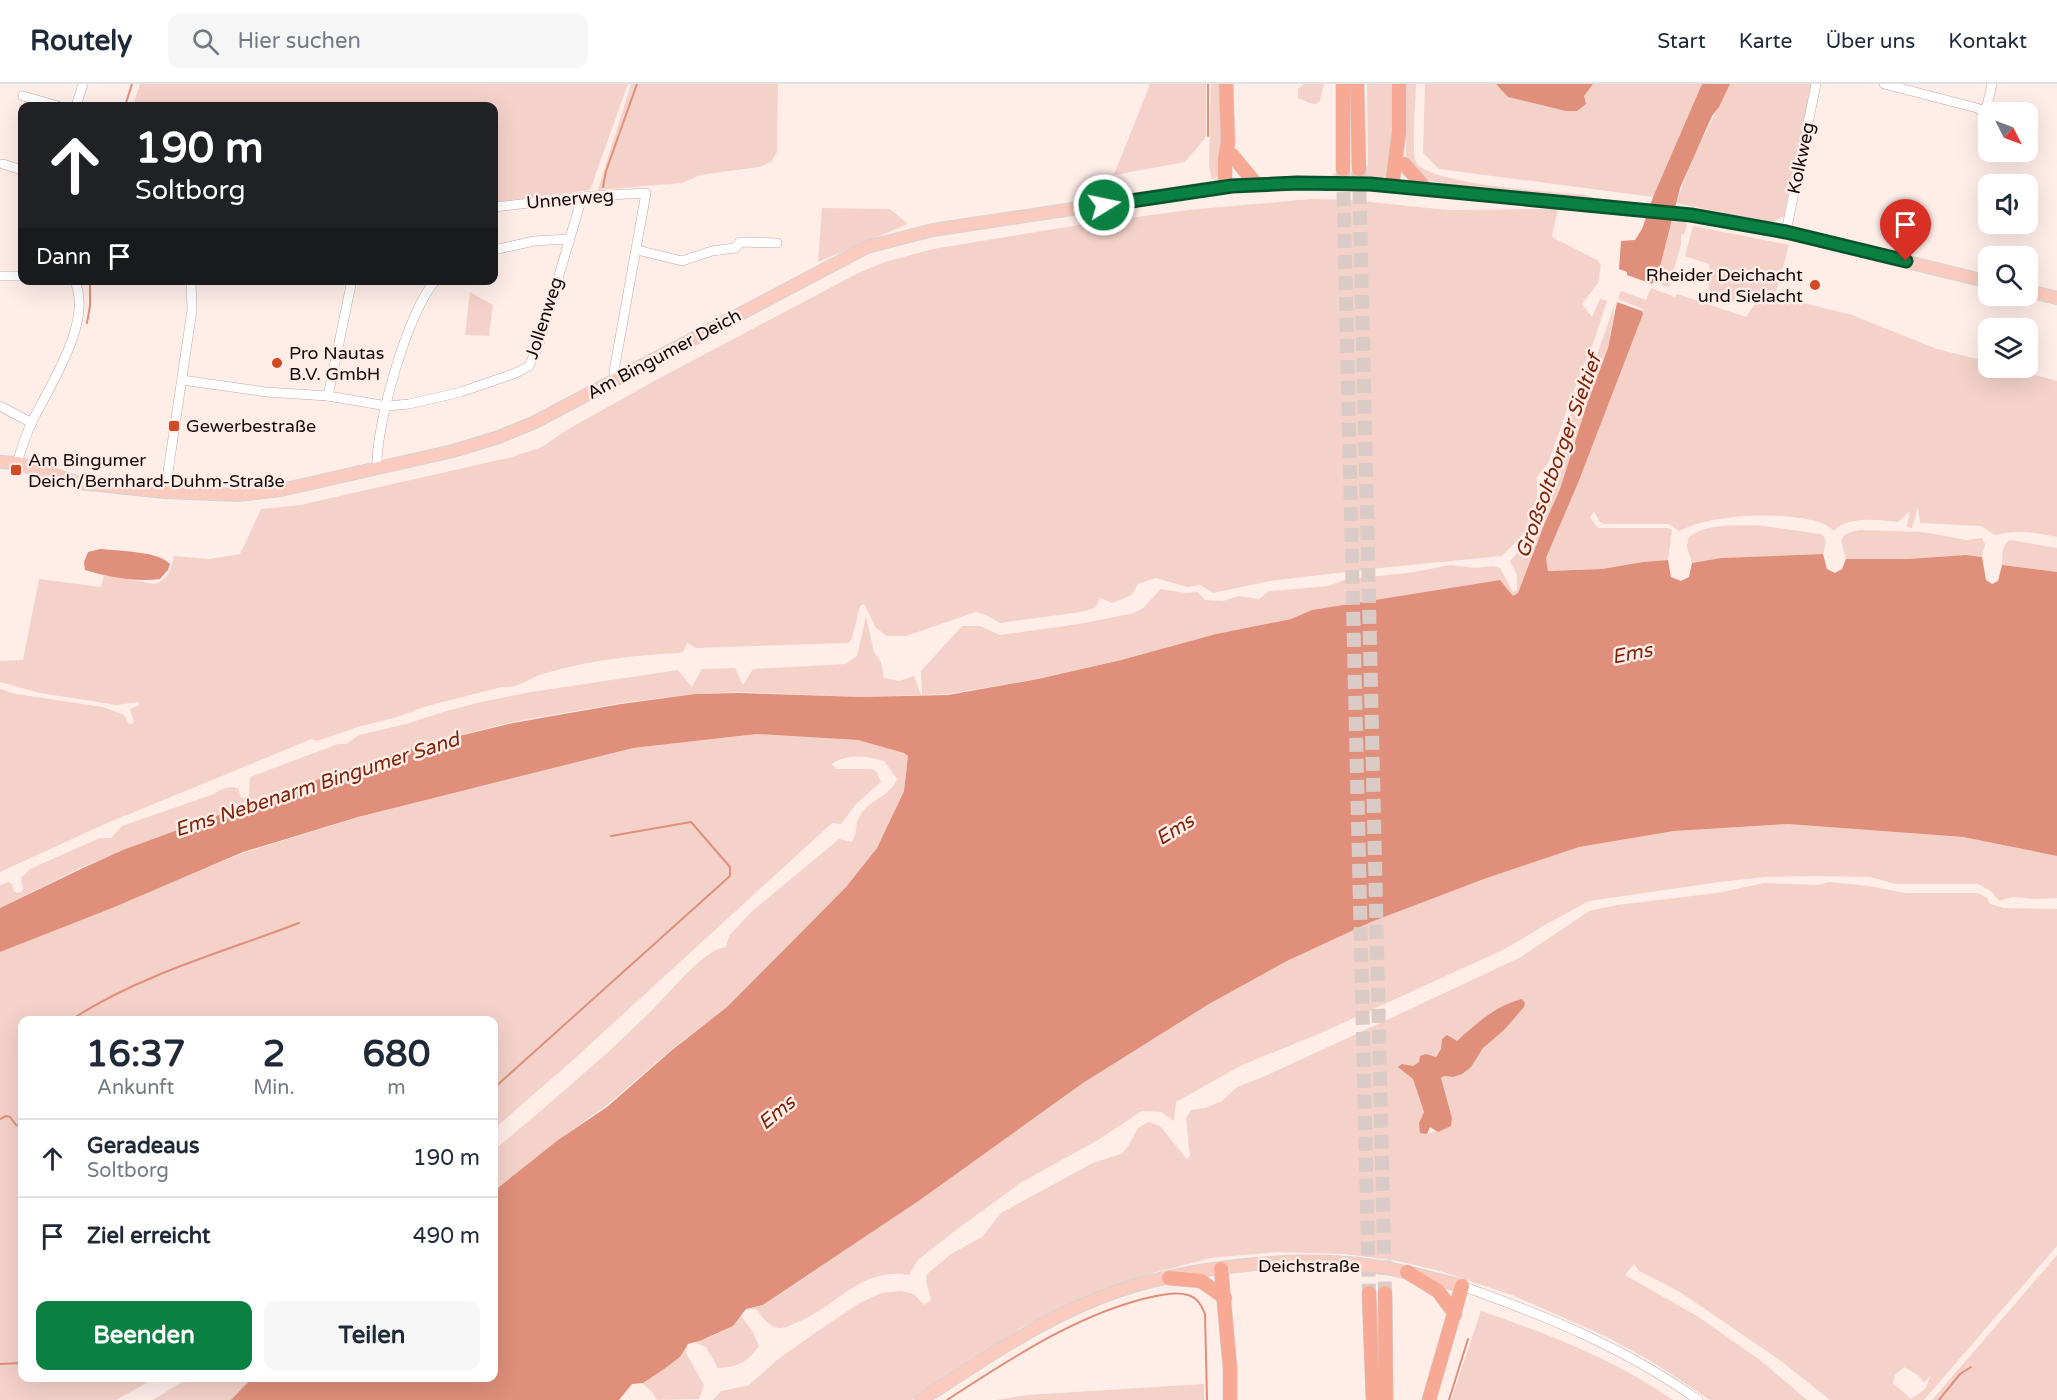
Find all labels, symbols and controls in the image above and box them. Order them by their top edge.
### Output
search box [168,14,588,68]
text: Routely [30,24,132,58]
icon: search [189,25,222,58]
text: Hier suchen [237,28,361,54]
text: Start [1657,29,1706,54]
text: Karte [1739,29,1792,54]
text: Über uns [1825,29,1915,54]
text: Kontakt [1948,29,2027,54]
north arrow [1978,102,2038,162]
map controls [1978,102,2038,378]
street label: Kolkweg [1783,120,1819,196]
text: 190 m [135,123,264,174]
icon: ahead [36,126,114,204]
position arrow [1072,173,1136,237]
text: Soltborg [135,174,246,207]
button: sound [1978,174,2038,234]
street label: Unnerweg [525,184,615,214]
pin [1880,199,1931,261]
icon: arrive [1889,208,1922,241]
icon: arrive [103,240,136,273]
text: Dann [36,244,91,270]
button: search [1978,246,2038,306]
place label: Rheider Deichacht und Sielacht [1646,264,1803,307]
street label: Jollenweg [520,274,568,362]
marker: Rheider Deichacht und Sielacht [1808,278,1822,292]
street label: Am Bingumer Deich [583,304,745,404]
button: layers [1978,318,2038,378]
place label: Pro Nautas B.V. GmbH [289,342,384,385]
water label: Großsoltborger Sieltief [1511,347,1609,561]
marker: Pro Nautas B.V. GmbH [270,356,284,370]
place label: Gewerbestraße [186,415,316,437]
marker: Gewerbestraße [167,419,181,433]
place label: Am Bingumer Deich/Bernhard-Duhm-Straße [28,449,285,492]
marker: Am Bingumer Deich/Bernhard-Duhm-Straße [9,463,23,477]
water label: Ems [1610,638,1656,670]
water label: Ems Nebenarm Bingumer Sand [172,727,465,842]
water label: Ems [1151,808,1200,851]
text: 16:37 [86,1033,186,1076]
text: 2 [263,1033,285,1076]
text: 680 [362,1033,430,1076]
text: Ankunft [97,1076,174,1100]
text: Min. [253,1076,295,1100]
text: m [387,1076,406,1100]
water label: Ems [754,1090,801,1135]
text: Geradeaus [87,1133,199,1159]
icon: ahead [36,1142,69,1175]
text: 190 m [413,1145,480,1171]
text: Soltborg [87,1159,169,1183]
icon: arrive [36,1220,69,1253]
text: Ziel erreicht [87,1223,210,1249]
text: 490 m [413,1223,480,1249]
street label: Deichstraße [1258,1255,1360,1277]
button: Beenden [36,1301,252,1370]
button: Teilen [264,1301,480,1370]

